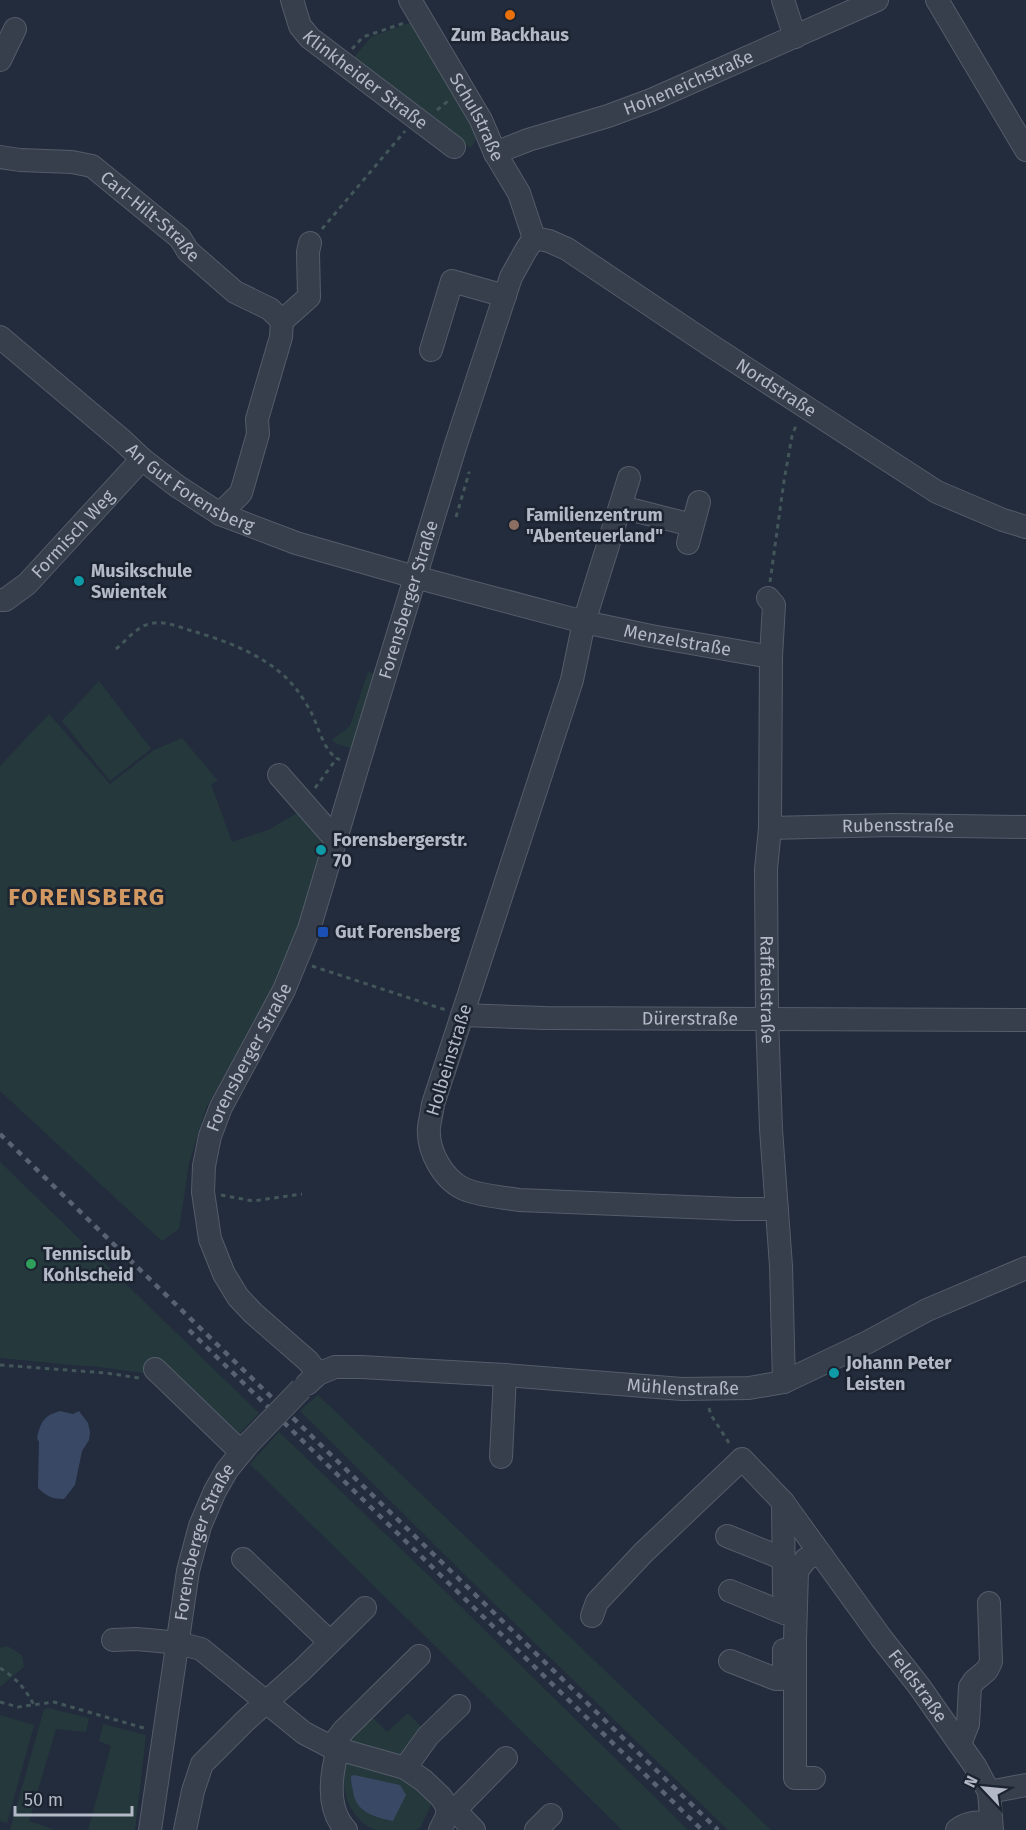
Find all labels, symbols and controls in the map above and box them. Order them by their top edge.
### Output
marker: Zum Backhaus [503,8,517,22]
place label: Zum Backhaus [451,24,569,46]
street label: Klinkheider Straße [297,26,432,134]
street label: Hoheneichstraße [620,45,757,120]
street label: Schulstraße [445,69,508,165]
street label: Carl-Hilt-Straße [96,166,204,267]
street label: Nordstraße [732,354,821,422]
street label: An Gut Forensberg [121,439,258,537]
street label: Formisch Weg [27,485,119,583]
place label: Familienzentrum "Abenteuerland" [526,504,663,547]
street label: Forensberger Straße [374,518,443,682]
marker: Familienzentrum "Abenteuerland" [507,518,521,532]
place label: Musikschule Swientek [91,560,192,603]
marker: Musikschule Swientek [72,574,86,588]
street label: Menzelstraße [622,620,733,661]
street label: Rubensstraße [842,814,954,837]
place label: Forensbergerstr. 70 [333,829,467,872]
marker: Forensbergerstr. 70 [314,843,328,857]
district label: FORENSBERG [8,883,166,911]
place label: Gut Forensberg [335,921,460,943]
marker: Gut Forensberg [316,925,330,939]
street label: Raffaelstraße [755,935,779,1044]
street label: Forensberger Straße [202,980,297,1135]
street label: Holbeinstraße [422,1001,476,1119]
street label: Dürerstraße [642,1007,738,1030]
place label: Tennisclub Kohlscheid [43,1243,134,1286]
marker: Tennisclub Kohlscheid [24,1257,38,1271]
place label: Johann Peter Leisten [845,1352,952,1395]
marker: Johann Peter Leisten [827,1366,841,1380]
street label: Mühlenstraße [626,1374,739,1400]
street label: Forensberger Straße [170,1459,239,1622]
street label: Feldstraße [883,1645,952,1727]
north arrow [954,1758,1014,1818]
text: N [960,1773,982,1791]
scale bar [15,1779,132,1817]
text: 50 m [24,1789,63,1811]

